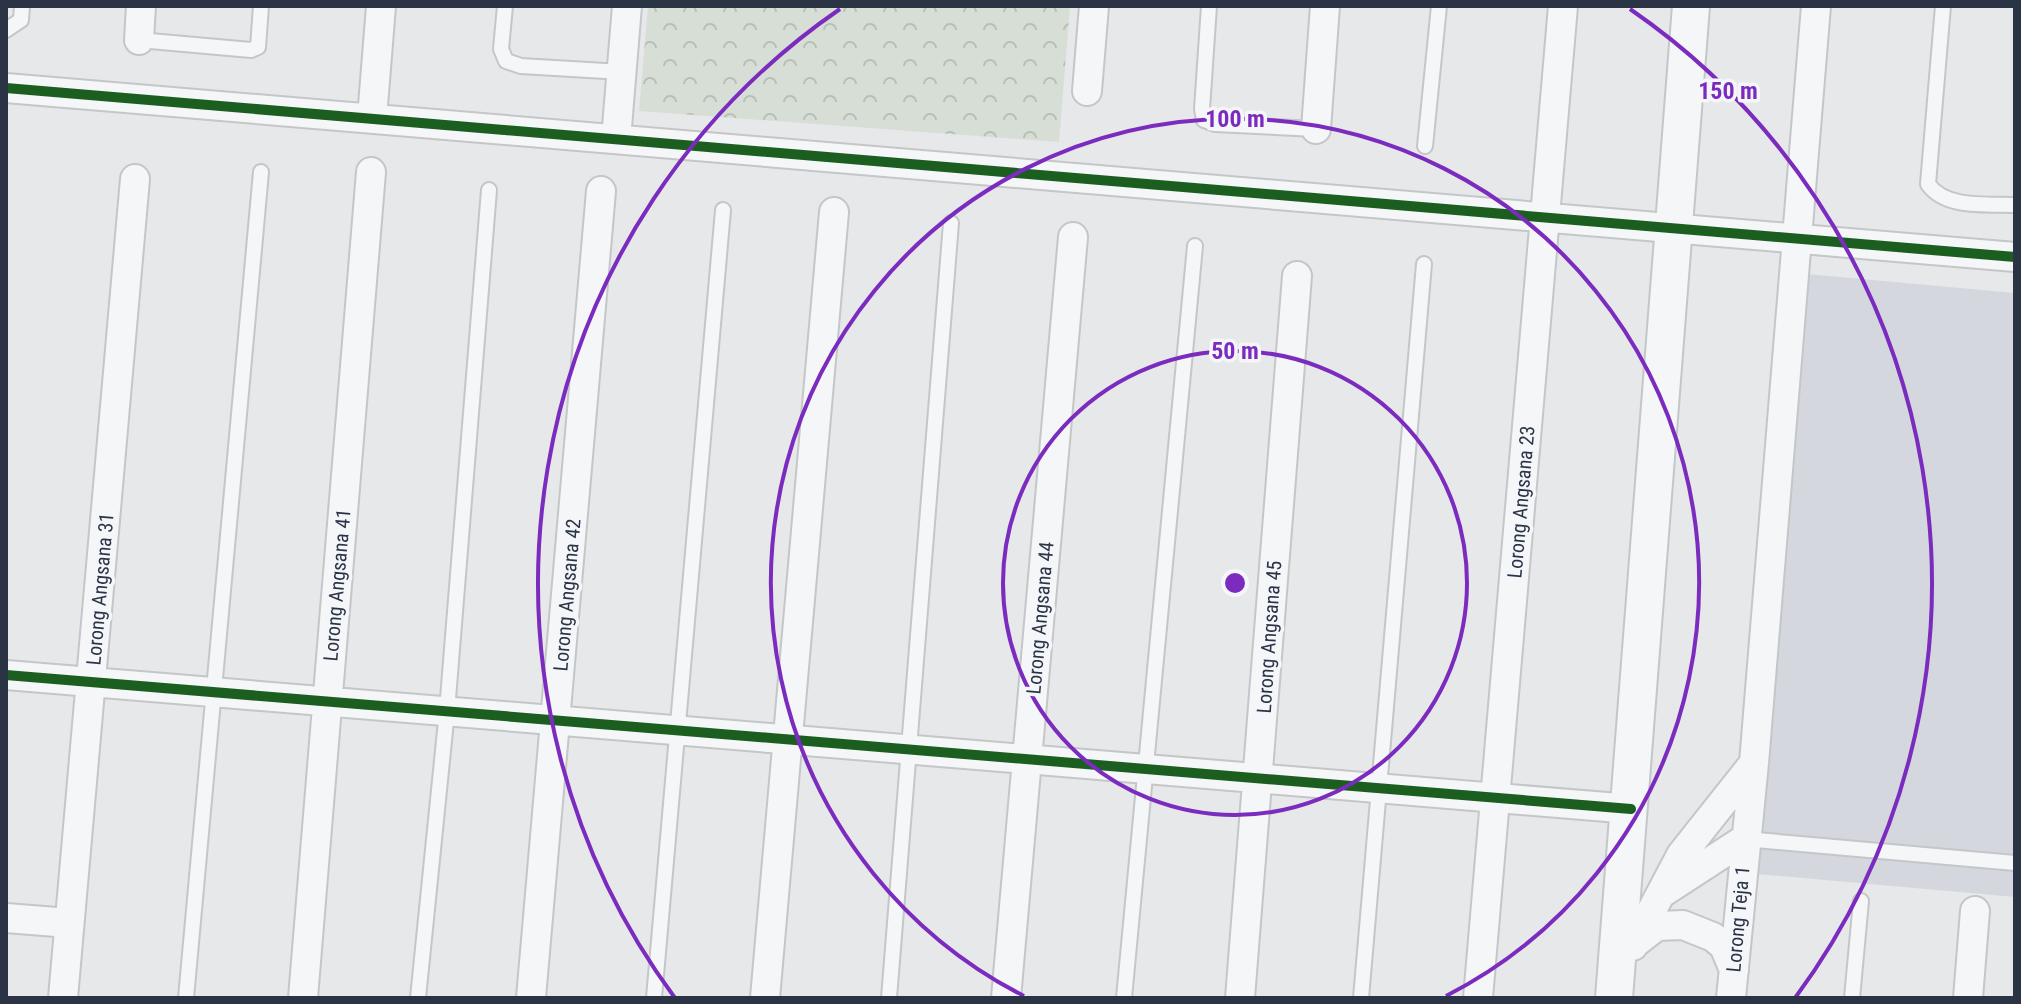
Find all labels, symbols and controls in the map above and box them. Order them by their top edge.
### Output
text: 150 m [1698,77,1758,105]
text: 100 m [1205,105,1265,133]
text: 50 m [1211,337,1259,365]
street label: Lorong Angsana 23 [1502,425,1540,579]
street label: Lorong Angsana 41 [318,508,356,662]
street label: Lorong Angsana 31 [81,512,119,666]
street label: Lorong Angsana 42 [548,518,586,672]
street label: Lorong Angsana 44 [1021,541,1059,695]
street label: Lorong Angsana 45 [1252,560,1286,714]
centre of rings [1221,569,1249,597]
street label: Lorong Teja 1 [1721,865,1755,973]

